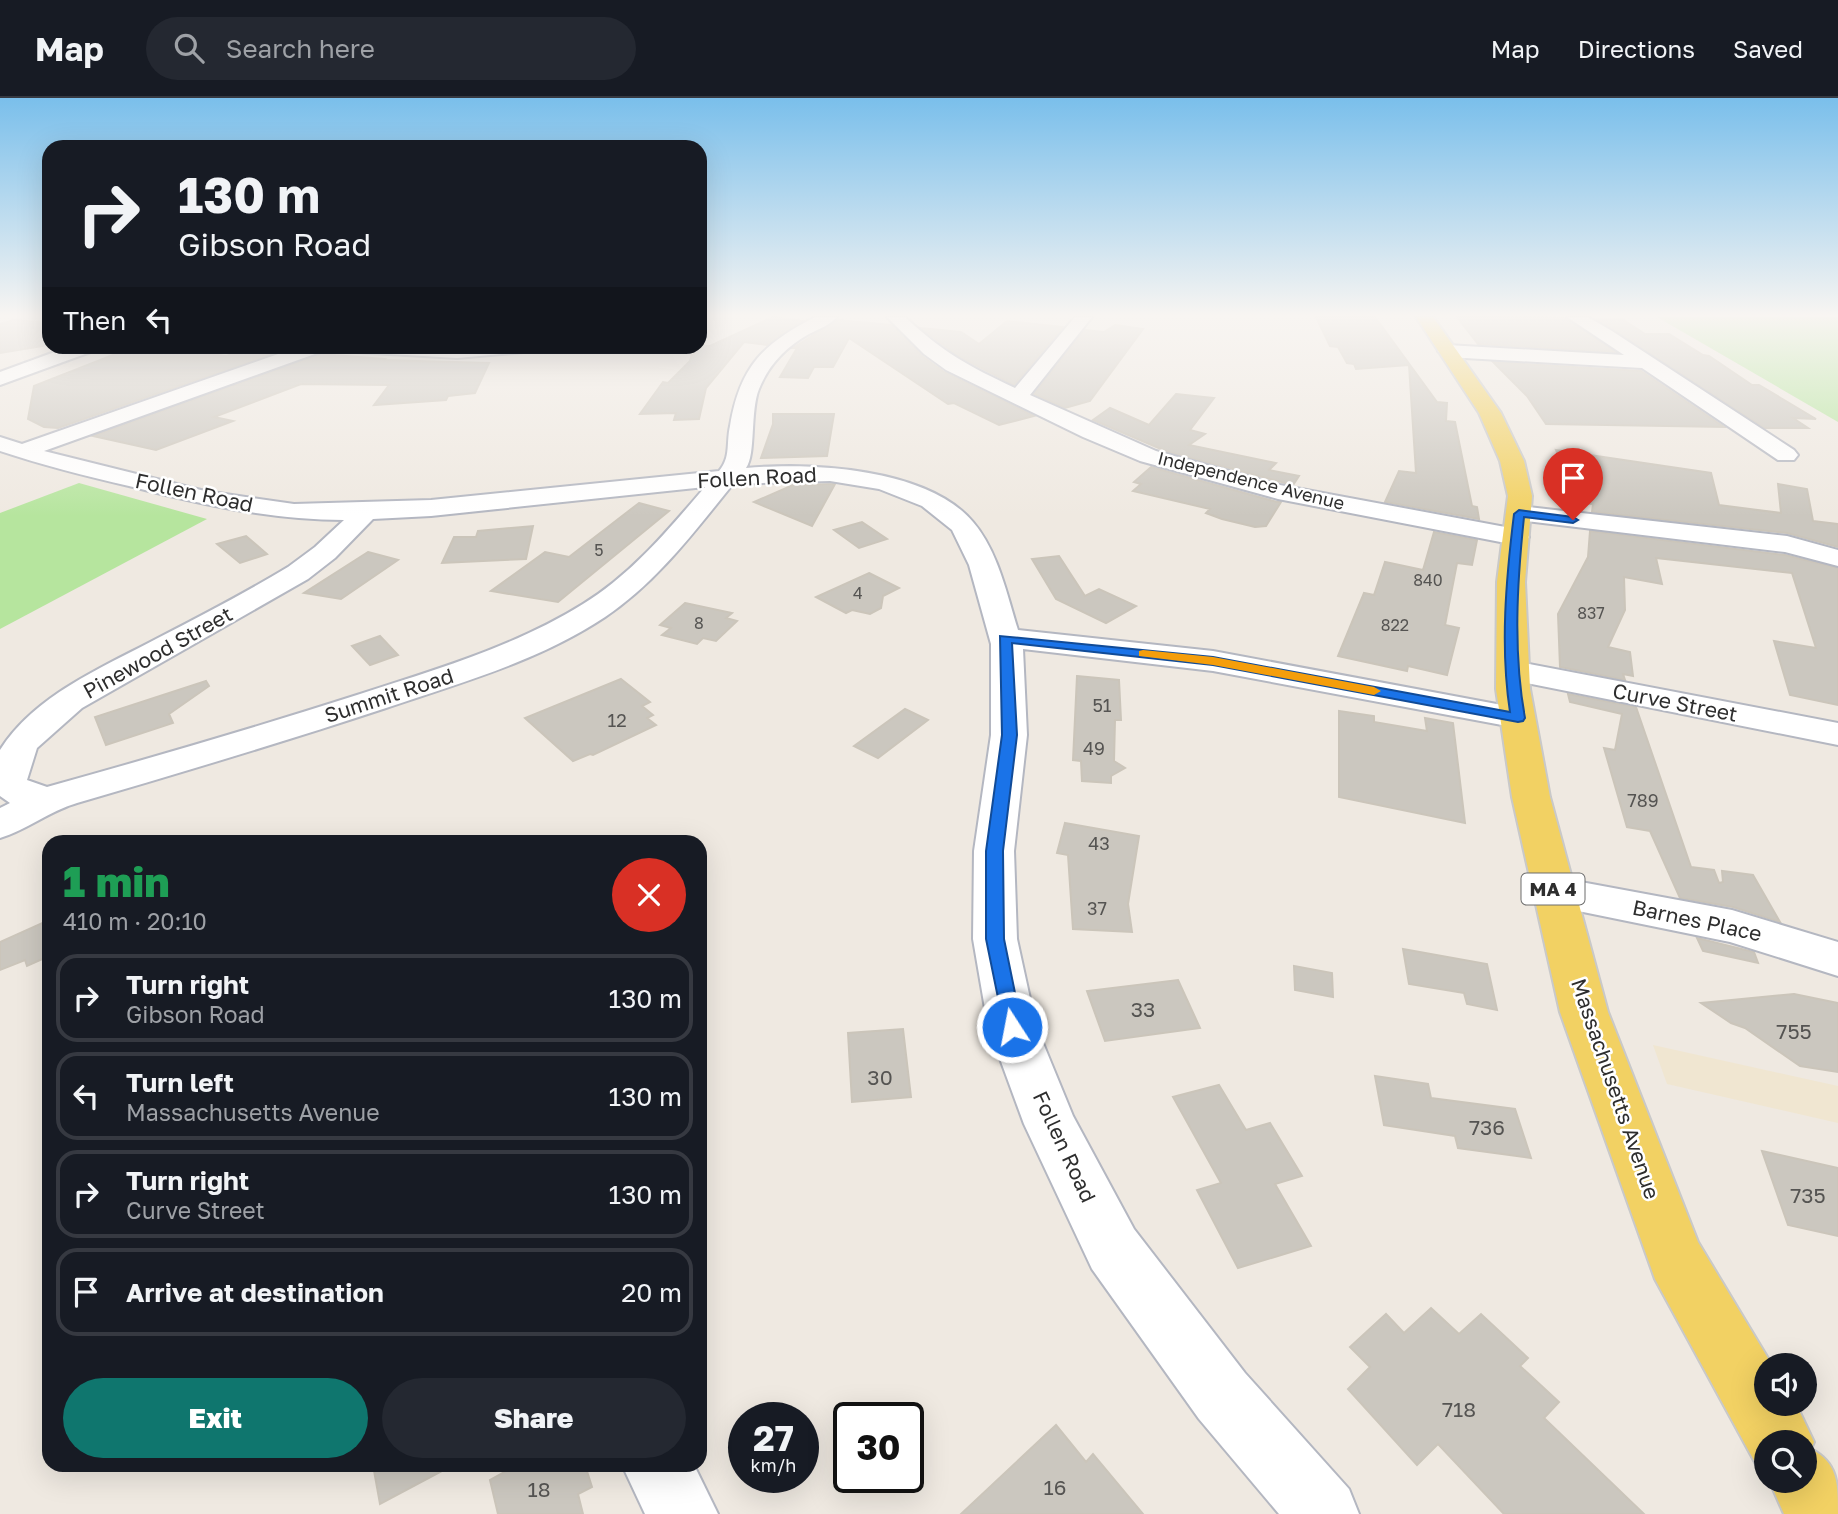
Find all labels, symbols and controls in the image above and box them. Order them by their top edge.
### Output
search box [146,17,636,80]
text: Map [35,29,104,68]
icon: search [170,29,208,67]
text: Search here [226,33,375,64]
text: Map [1491,34,1540,63]
text: Directions [1578,34,1695,63]
text: Saved [1733,34,1803,63]
text: 130 m [178,165,320,224]
icon: right [63,168,154,259]
text: Gibson Road [178,225,371,263]
icon: left [140,301,178,339]
text: Then [63,305,126,336]
street label: Independence Avenue [1156,446,1347,514]
pin [1543,448,1603,520]
icon: arrive [1554,459,1592,497]
street label: Follen Road [696,461,818,493]
street label: Follen Road [133,467,256,517]
house number: 5 [594,540,604,560]
house number: 840 [1413,570,1443,590]
house number: 4 [853,583,863,603]
street label: Pinewood Street [78,600,237,704]
house number: 837 [1577,603,1605,623]
house number: 8 [694,613,704,633]
house number: 822 [1381,615,1409,635]
street label: Summit Road [321,662,456,728]
street label: Curve Street [1610,677,1740,727]
house number: 51 [1092,694,1112,716]
house number: 12 [607,709,627,731]
house number: 49 [1083,737,1105,759]
house number: 789 [1627,789,1659,811]
house number: 43 [1088,832,1110,854]
text: 1 min [63,856,170,906]
button: close [612,858,686,932]
road number: MA 4 [1522,874,1584,904]
street label: Barnes Place [1630,894,1764,946]
house number: 37 [1087,897,1107,919]
text: 410 m · 20:10 [63,907,207,935]
text: Turn right [126,969,249,1000]
street label: Massachusetts Avenue [1566,975,1666,1202]
icon: right [67,979,105,1017]
text: 130 m [609,983,682,1014]
position arrow [975,990,1049,1064]
house number: 33 [1131,996,1155,1022]
text: Gibson Road [126,1000,265,1028]
house number: 755 [1776,1018,1812,1044]
house number: 30 [867,1064,893,1090]
text: Turn left [126,1067,234,1098]
icon: left [67,1077,105,1115]
text: 130 m [609,1081,682,1112]
street label: Follen Road [1028,1087,1102,1206]
text: Massachusetts Avenue [126,1098,380,1126]
house number: 736 [1469,1114,1505,1140]
text: Turn right [126,1165,249,1196]
icon: right [67,1175,105,1213]
text: 130 m [609,1179,682,1210]
house number: 735 [1790,1182,1826,1208]
text: Curve Street [126,1196,265,1224]
icon: arrive [67,1273,105,1311]
text: Arrive at destination [126,1277,384,1308]
text: 20 m [621,1277,682,1308]
map controls [1754,1353,1817,1493]
button: sound [1754,1353,1817,1416]
button: Exit [63,1378,368,1458]
button: Share [382,1378,686,1458]
house number: 718 [1442,1396,1476,1422]
speed limit sign: 30 [833,1402,924,1493]
text: 27 [753,1417,794,1459]
button: search [1754,1430,1817,1493]
text: km/h [751,1454,796,1476]
house number: 16 [1044,1474,1066,1500]
house number: 18 [528,1476,551,1502]

